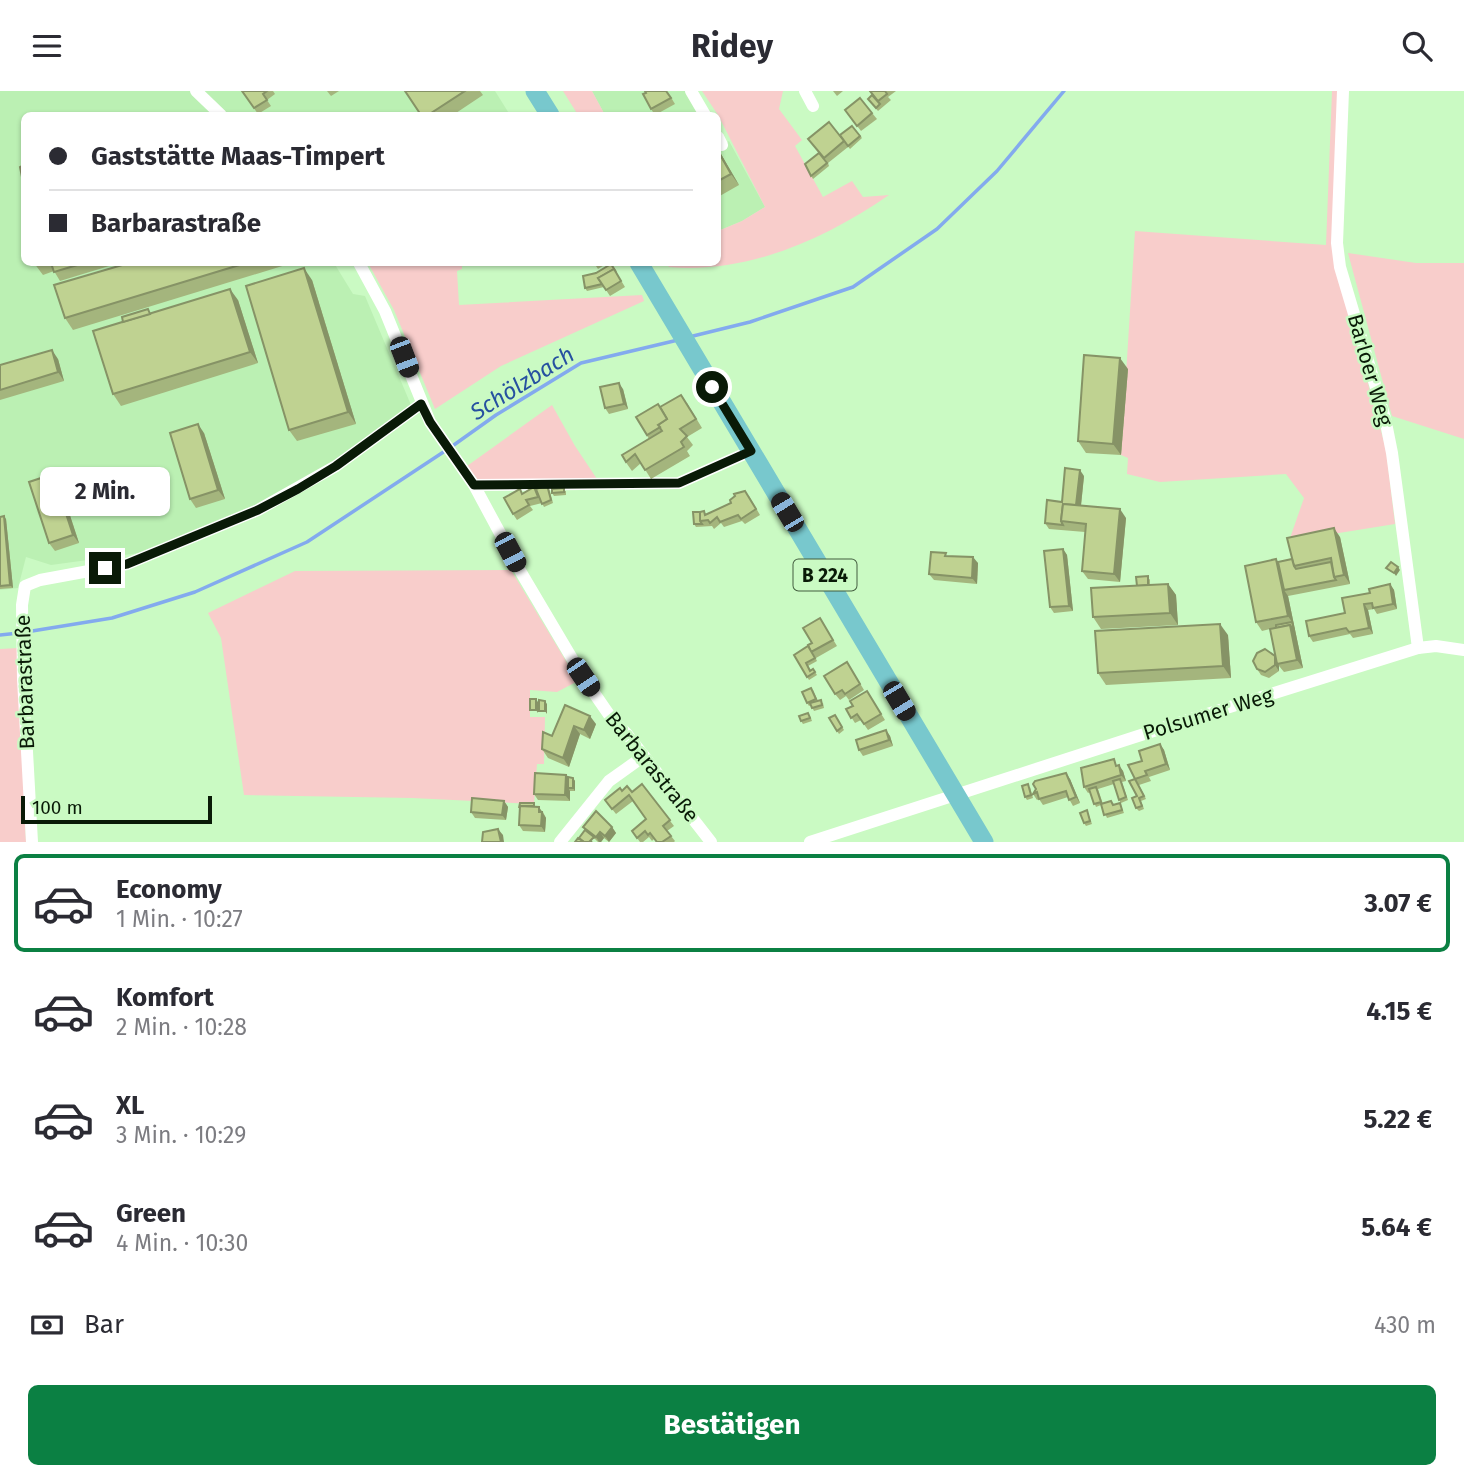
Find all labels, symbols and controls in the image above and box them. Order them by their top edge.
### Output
icon: menu [28,27,66,65]
text: Ridey [691,27,773,65]
icon: search [1398,27,1436,65]
text: Gaststätte Maas-Timpert [91,141,385,172]
text: Barbarastraße [91,208,261,239]
street label: Barloer Weg [1342,311,1398,429]
car [387,334,422,380]
water label: Schölzbach [464,340,579,426]
route start [696,371,728,403]
callout: 2 Min. [40,467,170,515]
text: 2 Min. [75,477,135,505]
car [768,489,807,535]
car [491,529,530,575]
route end [89,552,121,584]
road number: B 224 [794,559,856,590]
street label: Barbarastraße [10,614,40,750]
car [563,654,604,700]
car [880,678,919,724]
street label: Polsumer Weg [1140,682,1276,746]
street label: Barbarastraße [600,706,704,828]
scale bar [21,793,212,825]
text: 100 m [32,796,83,819]
icon: car [32,872,95,935]
text: Economy [116,874,222,905]
text: 3.07 € [1364,888,1432,919]
text: 1 Min. · 10:27 [116,905,243,933]
icon: car [32,980,95,1043]
text: Komfort [116,982,214,1013]
text: 4.15 € [1366,996,1432,1027]
text: 2 Min. · 10:28 [116,1013,247,1041]
icon: car [32,1088,95,1151]
text: XL [116,1090,144,1121]
text: 5.22 € [1363,1104,1432,1135]
text: 3 Min. · 10:29 [116,1121,246,1149]
icon: car [32,1196,95,1259]
text: Green [116,1198,186,1229]
text: 5.64 € [1361,1212,1432,1243]
text: 4 Min. · 10:30 [116,1229,248,1257]
icon: cash [28,1306,66,1344]
text: Bar [84,1309,124,1340]
text: 430 m [1374,1311,1436,1339]
button: Bestätigen [28,1385,1436,1465]

